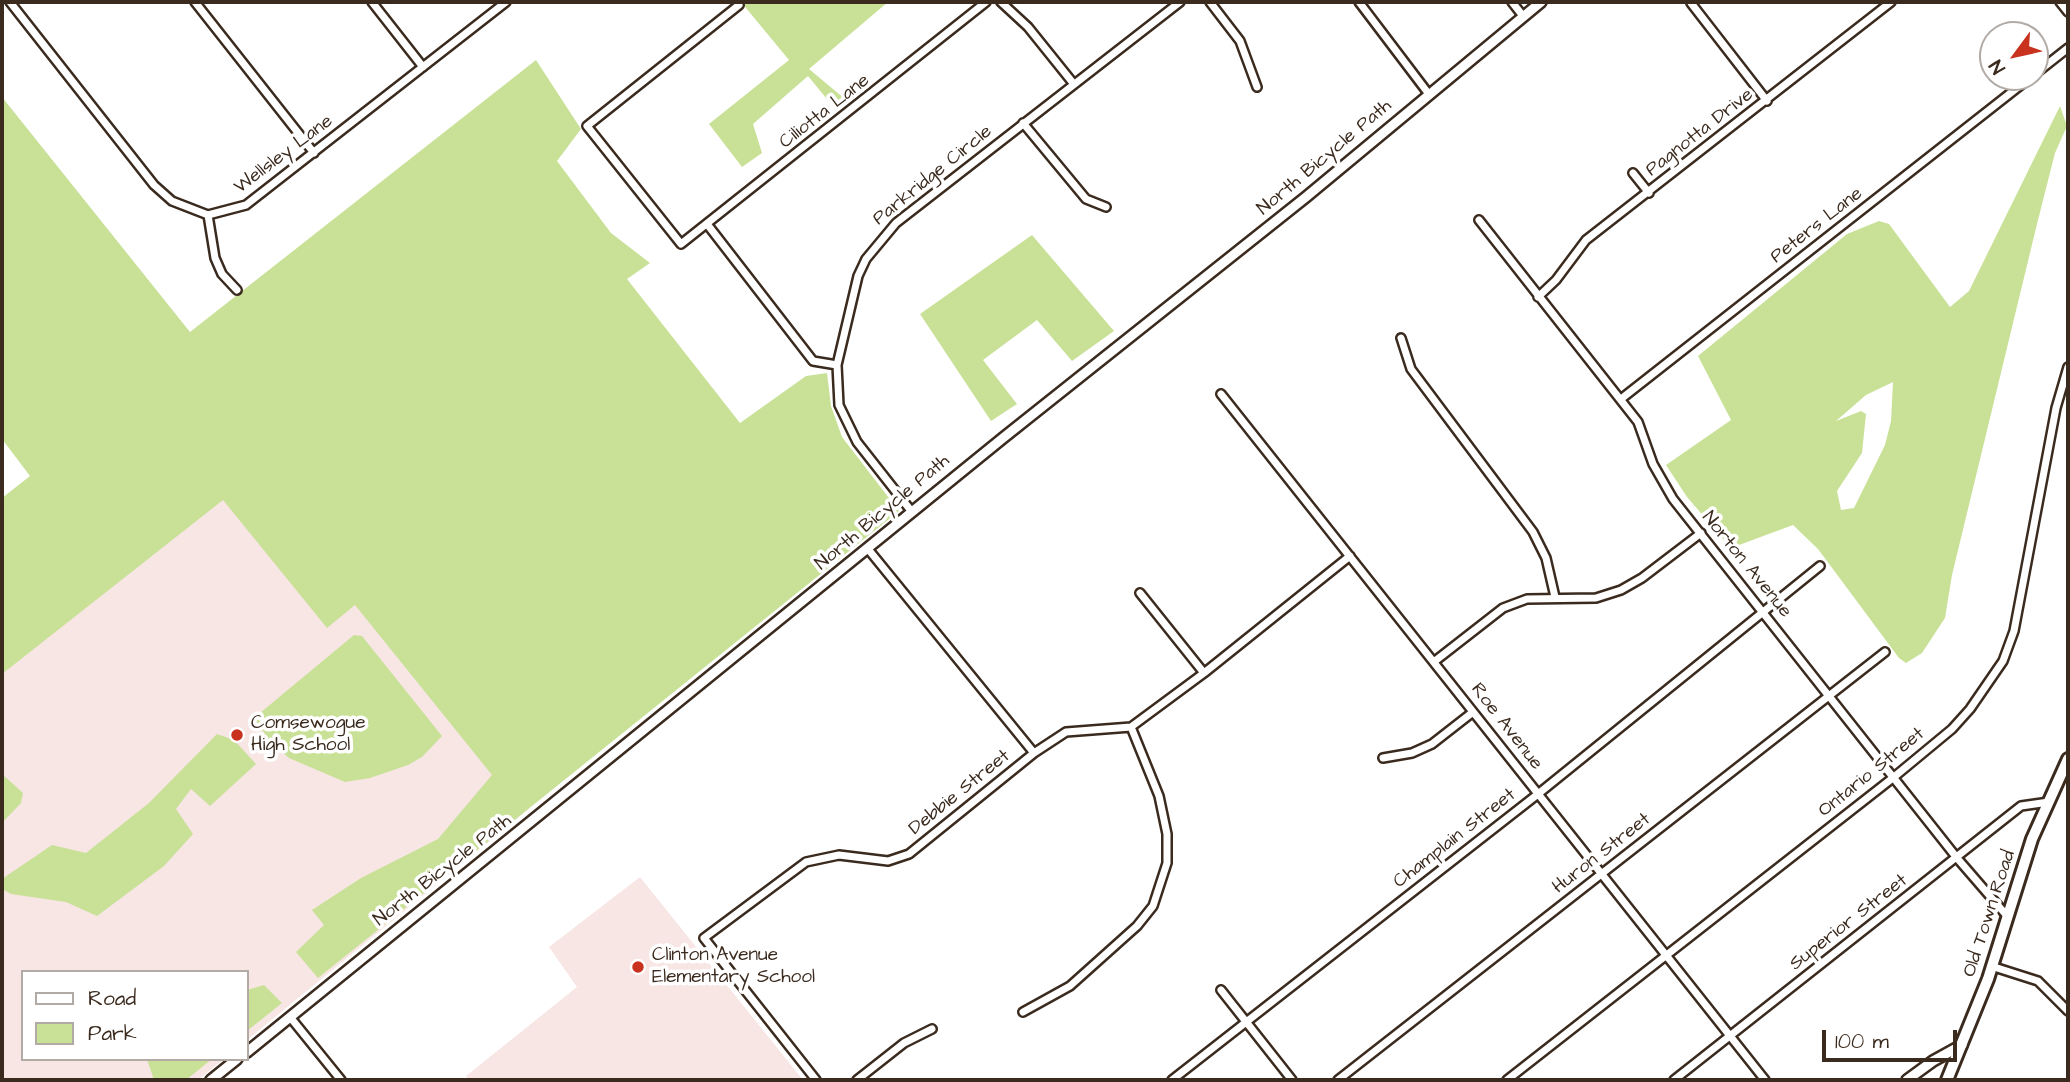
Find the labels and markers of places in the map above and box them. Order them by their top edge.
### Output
place label: Comsewogue High School [251,713,366,757]
marker: Comsewogue High School [229,727,245,743]
place label: Clinton Avenue Elementary School [652,945,815,989]
marker: Clinton Avenue Elementary School [630,959,646,975]

